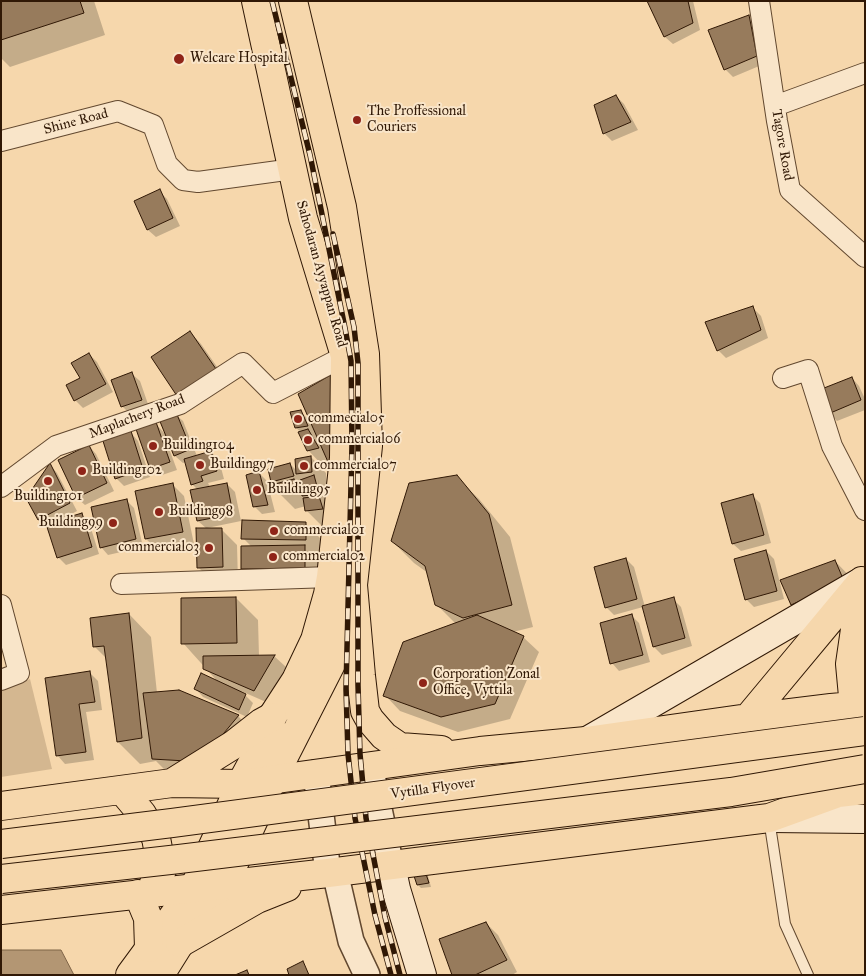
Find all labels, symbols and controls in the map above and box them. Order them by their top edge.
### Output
place label: Welcare Hospital [190,51,288,67]
marker: Welcare Hospital [172,52,186,66]
place label: The Proffessional Couriers [367,104,466,136]
street label: Shine Road [42,105,110,139]
street label: Tagore Road [767,108,797,182]
marker: The Proffessional Couriers [351,114,363,126]
street label: Sahodaran Ayyappan Road [292,199,350,349]
street label: Maplachery Road [87,391,187,443]
place label: commecial05 [308,411,384,427]
marker: commecial05 [292,413,304,425]
place label: commercial06 [318,432,400,448]
marker: commercial06 [302,434,314,446]
place label: Building104 [163,438,234,454]
marker: Building104 [147,440,159,452]
place label: Building97 [210,457,274,473]
place label: commercial07 [314,458,397,474]
marker: Building97 [194,459,206,471]
marker: commercial07 [298,460,310,472]
place label: Building102 [92,463,162,479]
marker: Building102 [76,465,88,477]
marker: Building101 [42,475,54,487]
place label: Building95 [267,482,330,498]
marker: Building95 [251,484,263,496]
place label: Building101 [14,489,82,505]
place label: Building98 [169,504,233,520]
marker: Building98 [153,506,165,518]
place label: Building99 [39,515,103,531]
marker: Building99 [107,517,119,529]
place label: commercial01 [284,523,365,539]
marker: commercial01 [268,525,280,537]
place label: commercial03 [118,540,199,556]
marker: commercial03 [203,542,215,554]
place label: commercial02 [283,549,365,565]
marker: commercial02 [267,551,279,563]
place label: Corporation Zonal Office, Vyttila [433,667,540,700]
marker: Corporation Zonal Office, Vyttila [417,677,429,689]
street label: Vytilla Flyover [390,775,476,803]

